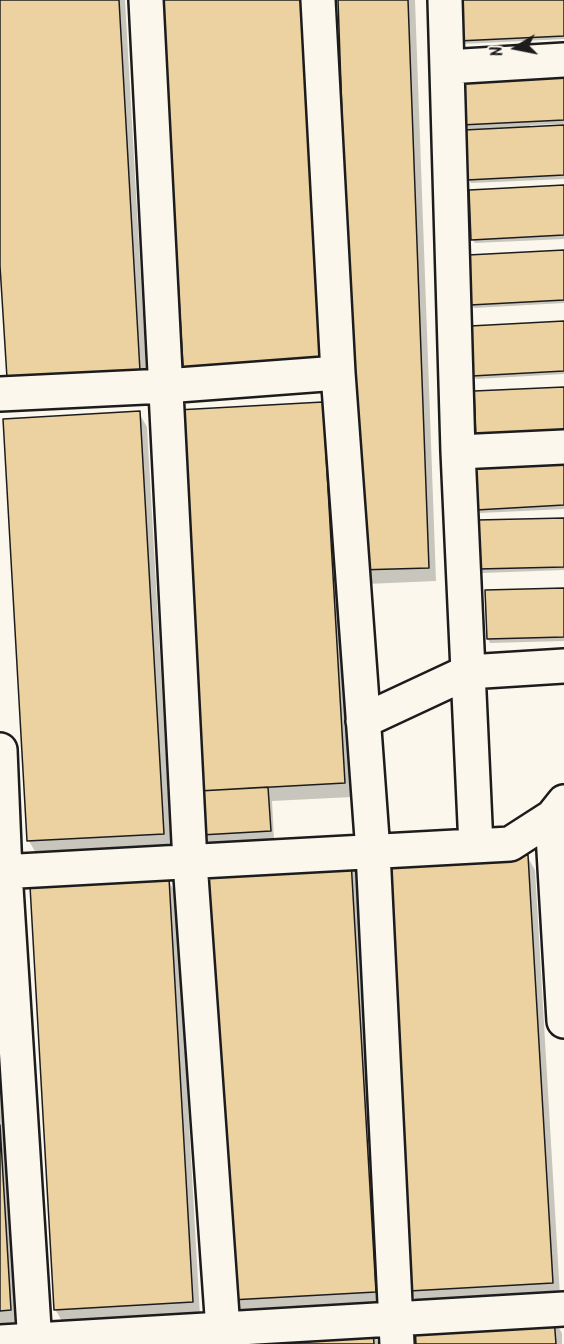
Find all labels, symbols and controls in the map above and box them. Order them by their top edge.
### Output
north arrow [486,18,546,78]
text: N [485,44,511,58]

